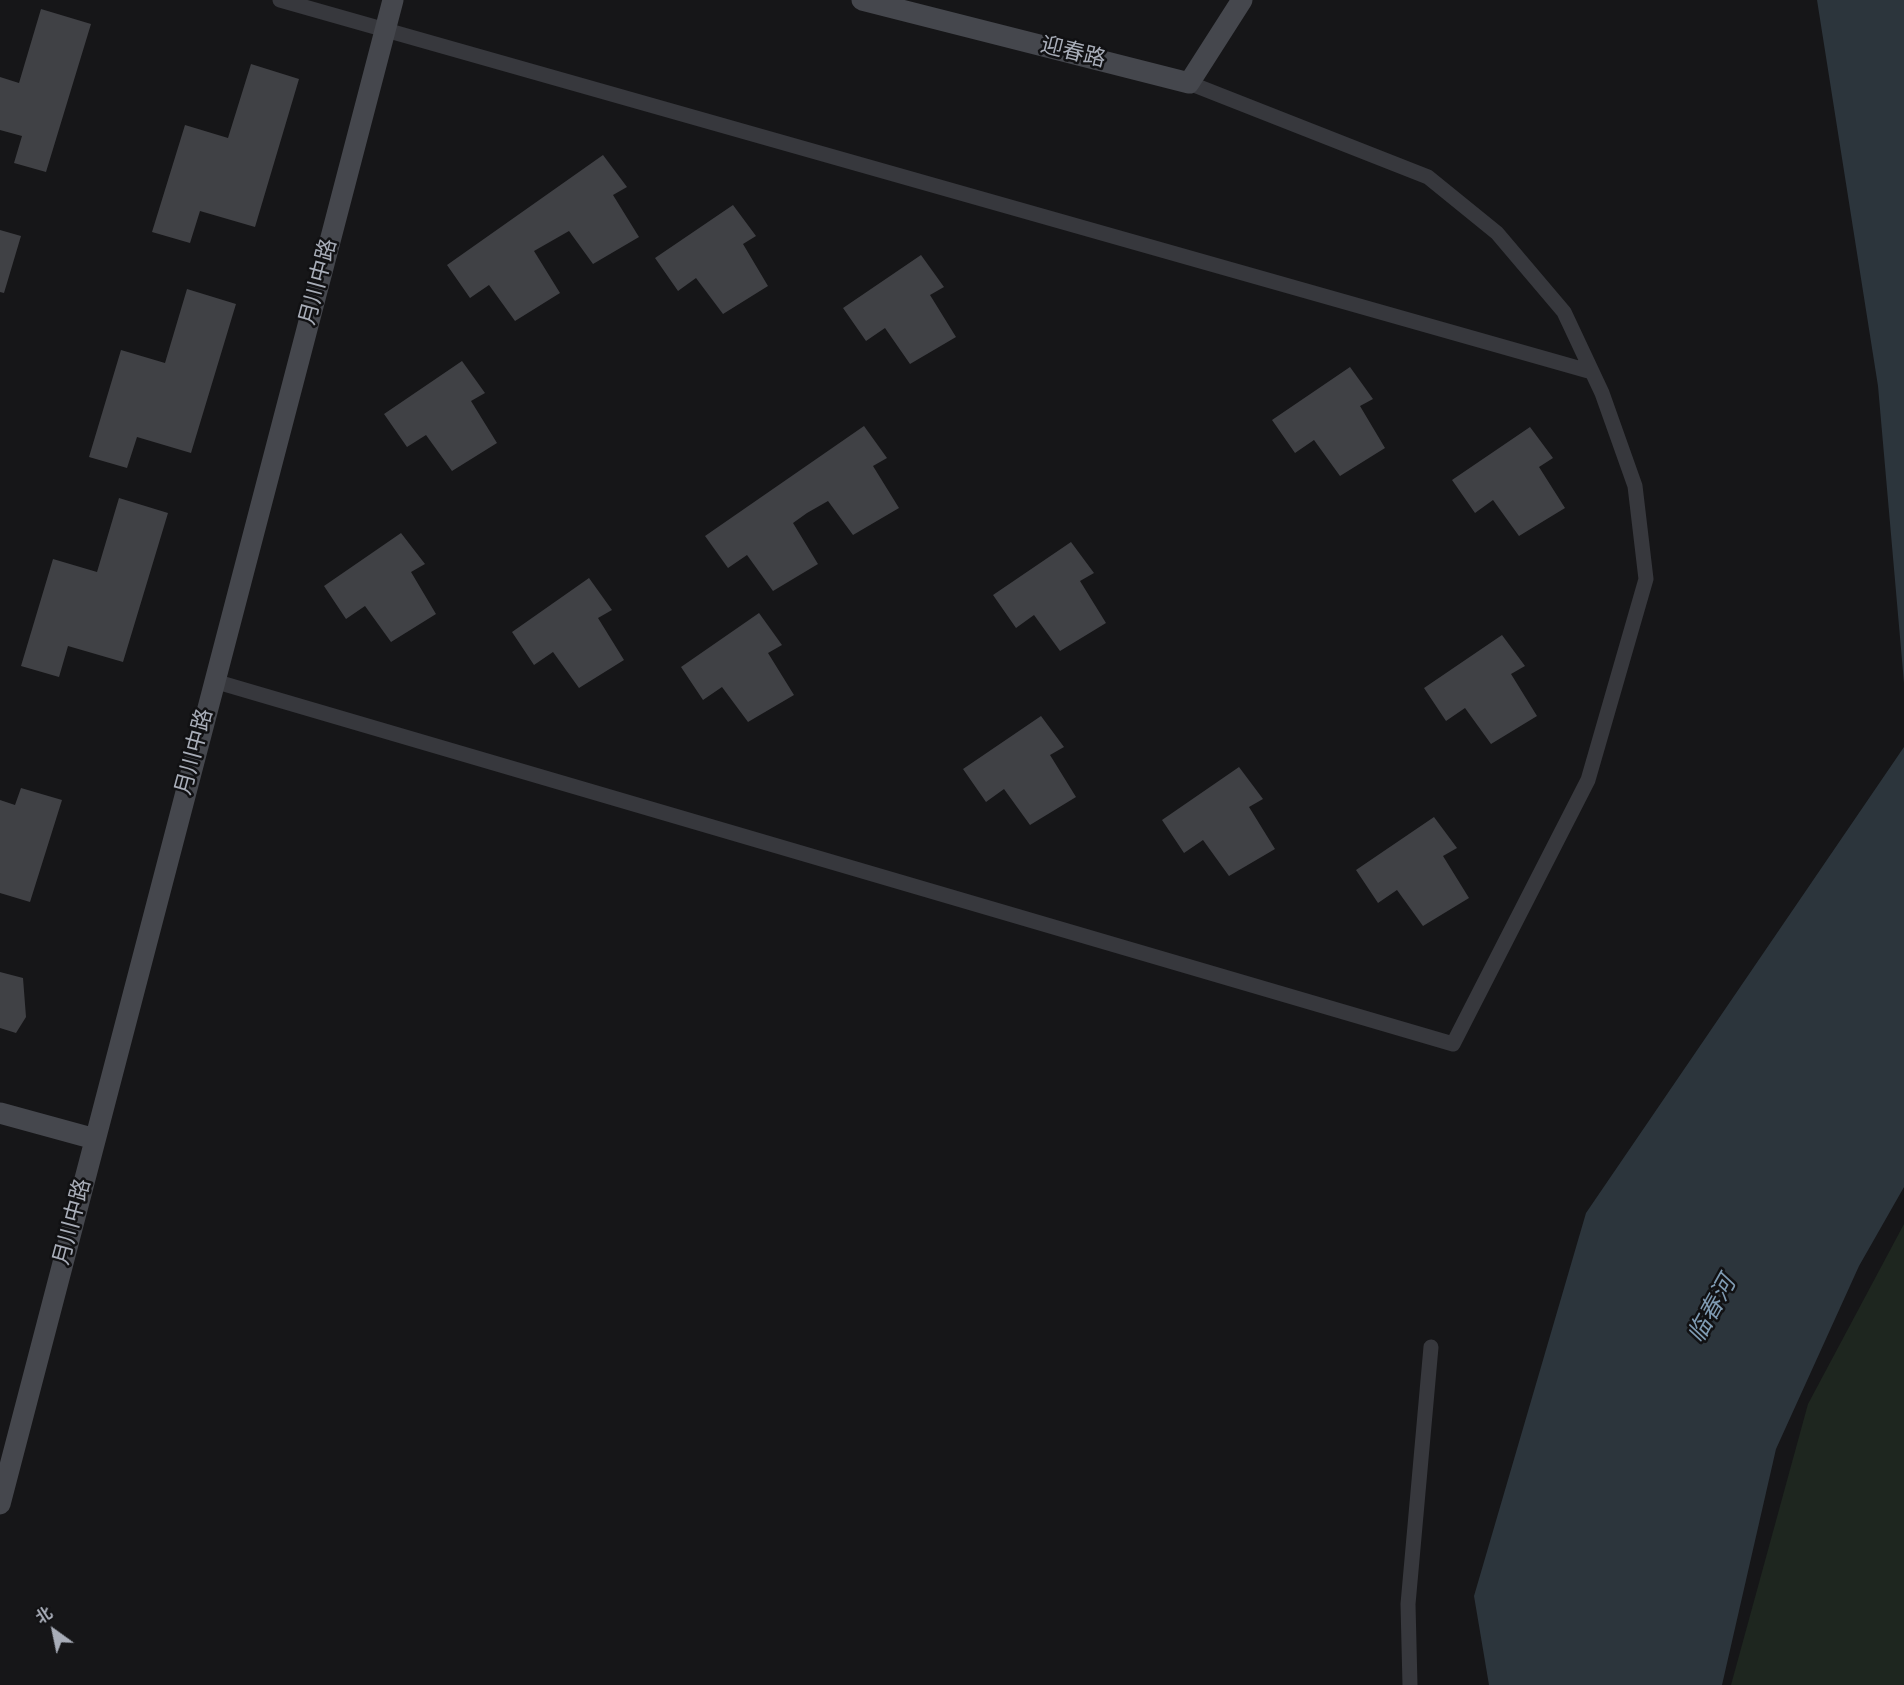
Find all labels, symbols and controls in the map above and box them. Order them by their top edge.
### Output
street label: 迎春路 [1038,32,1108,74]
street label: 月川中路 [295,236,343,328]
street label: 月川中路 [171,706,219,798]
street label: 月川中路 [49,1176,97,1268]
water label: 临春河 [1683,1272,1743,1348]
north arrow [24,1601,84,1661]
text: 北 [32,1603,56,1629]

